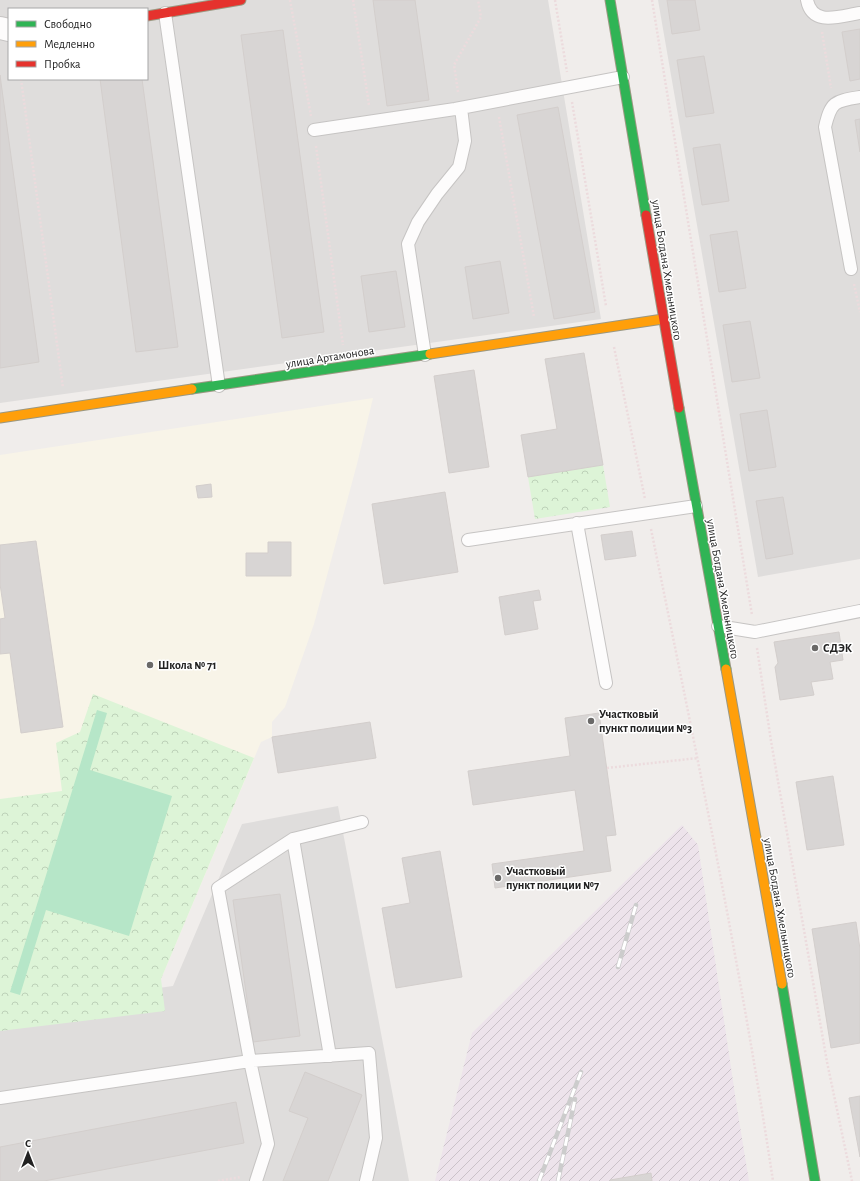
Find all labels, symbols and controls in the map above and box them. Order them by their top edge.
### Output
legend [8,8,148,80]
text: Свободно [44,18,92,30]
text: Медленно [44,38,95,50]
text: Пробка [44,58,81,70]
street label: улица Богдана Хмельницкого [649,198,684,341]
street label: улица Артамонова [284,344,376,371]
street label: улица Богдана Хмельницкого [704,517,741,660]
place label: СДЭК [823,642,853,654]
marker: СДЭК [810,643,820,653]
place label: Школа № 71 [158,659,217,671]
marker: Школа № 71 [145,660,155,670]
place label: Участковый пункт полиции №3 [599,708,692,735]
marker: Участковый пункт полиции №3 [586,716,596,726]
street label: улица Богдана Хмельницкого [761,836,798,979]
place label: Участковый пункт полиции №7 [506,865,599,892]
marker: Участковый пункт полиции №7 [493,873,503,883]
north arrow [8,1133,48,1173]
text: С [25,1138,31,1149]

